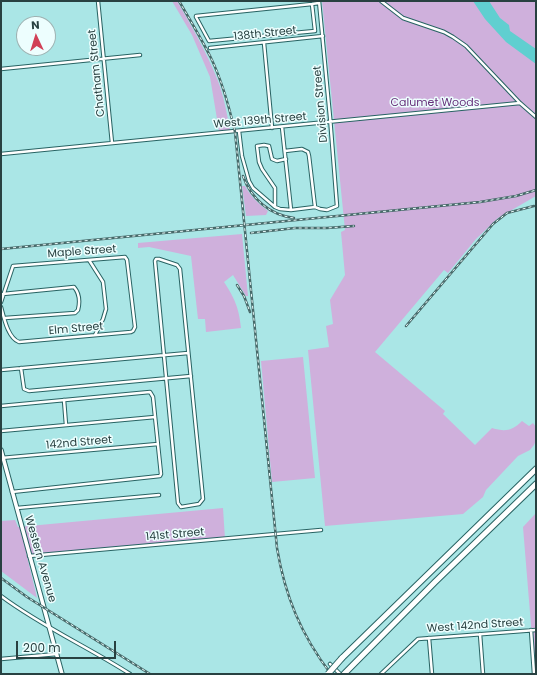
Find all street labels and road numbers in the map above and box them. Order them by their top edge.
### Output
street label: 138th Street [233,24,297,44]
street label: Chatham Street [86,29,108,117]
street label: Division Street [311,65,331,143]
street label: West 139th Street [213,110,307,132]
street label: Maple Street [47,243,117,261]
street label: Elm Street [48,320,104,338]
street label: 142nd Street [45,434,113,452]
street label: Western Avenue [21,514,59,604]
street label: 141st Street [145,526,205,544]
street label: West 142nd Street [426,616,524,636]

